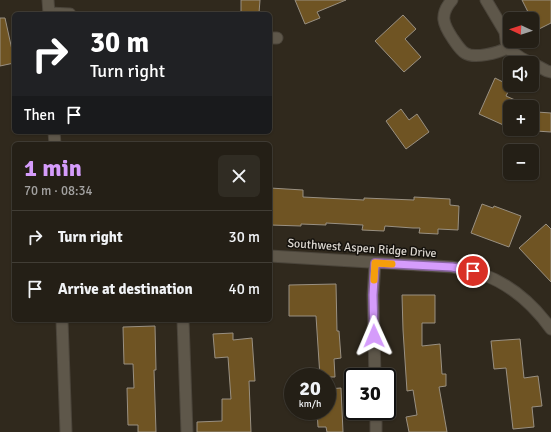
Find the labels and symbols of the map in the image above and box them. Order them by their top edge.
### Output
north arrow [503,12,539,48]
street label: Southwest Aspen Ridge Drive [287,236,437,261]
pin [456,254,490,288]
position arrow [353,315,395,357]
speed limit sign: 30 [344,368,396,420]

